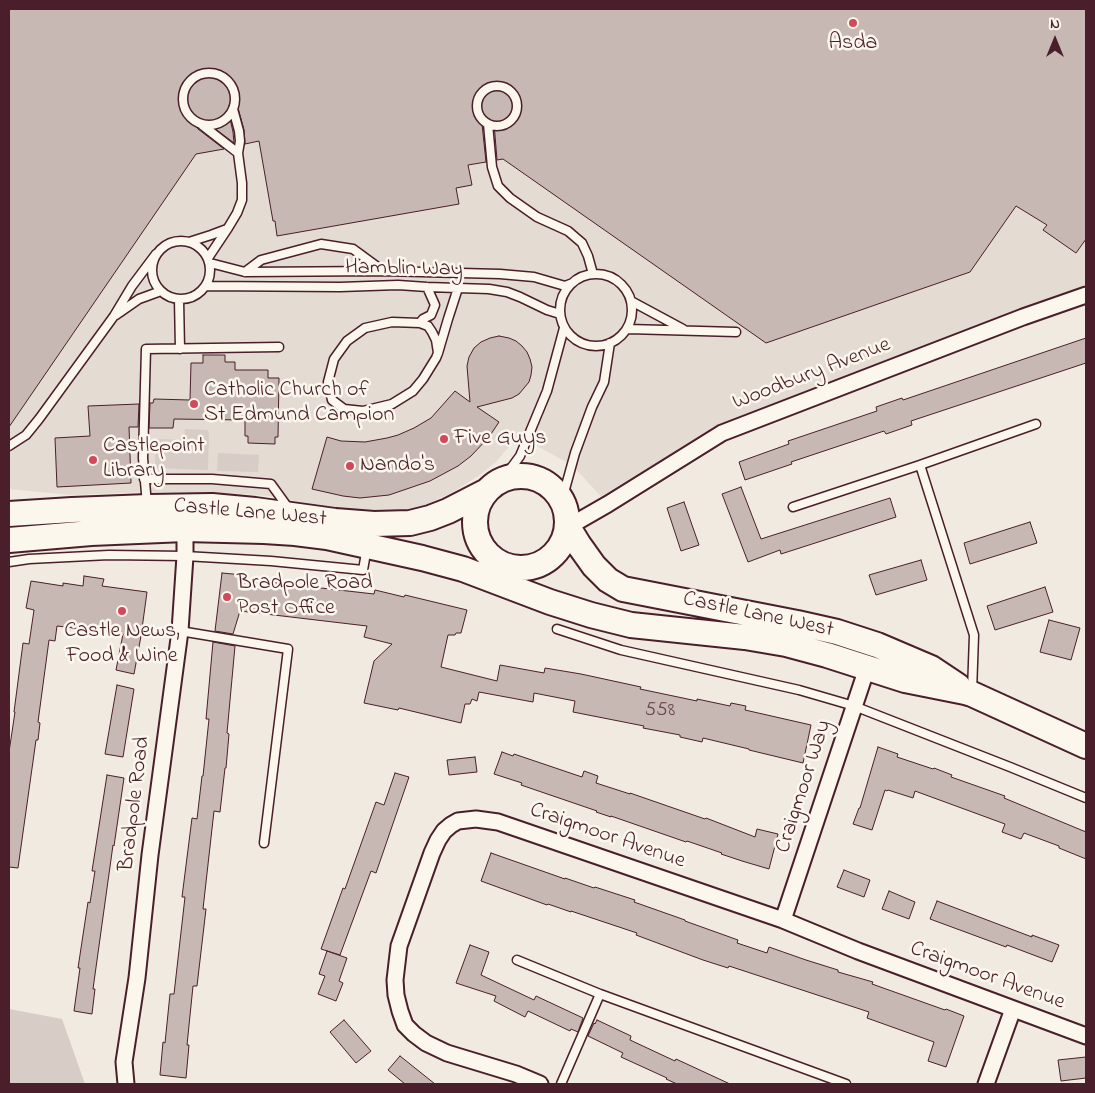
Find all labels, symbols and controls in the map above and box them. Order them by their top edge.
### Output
text: N [1050,14,1060,35]
north arrow [1030,15,1080,65]
marker: Asda [847,17,859,29]
place label: Asda [829,31,877,57]
street label: Hamblin Way [345,256,463,284]
street label: Woodbury Avenue [729,333,895,417]
place label: Catholic Church of St Edmund Campion [204,378,394,430]
marker: Catholic Church of St Edmund Campion [188,398,200,410]
place label: Five Guys [454,426,546,452]
marker: Five Guys [438,433,450,445]
place label: Castlepoint Library [103,434,205,486]
place label: Nando's [360,453,435,479]
marker: Castlepoint Library [87,454,99,466]
marker: Nando's [344,460,356,472]
street label: Castle Lane West [172,494,328,534]
place label: Bradpole Road Post Office [237,571,373,622]
street label: Castle Lane West [680,587,836,645]
marker: Bradpole Road Post Office [221,591,233,603]
marker: Castle News, Food & Wine [116,605,128,617]
place label: Castle News, Food & Wine [64,619,180,670]
house number: 558 [645,700,675,724]
street label: Craigmoor Way [771,717,839,857]
street label: Bradpole Road [115,735,157,873]
street label: Craigmoor Avenue [526,798,688,876]
street label: Craigmoor Avenue [906,937,1068,1017]

